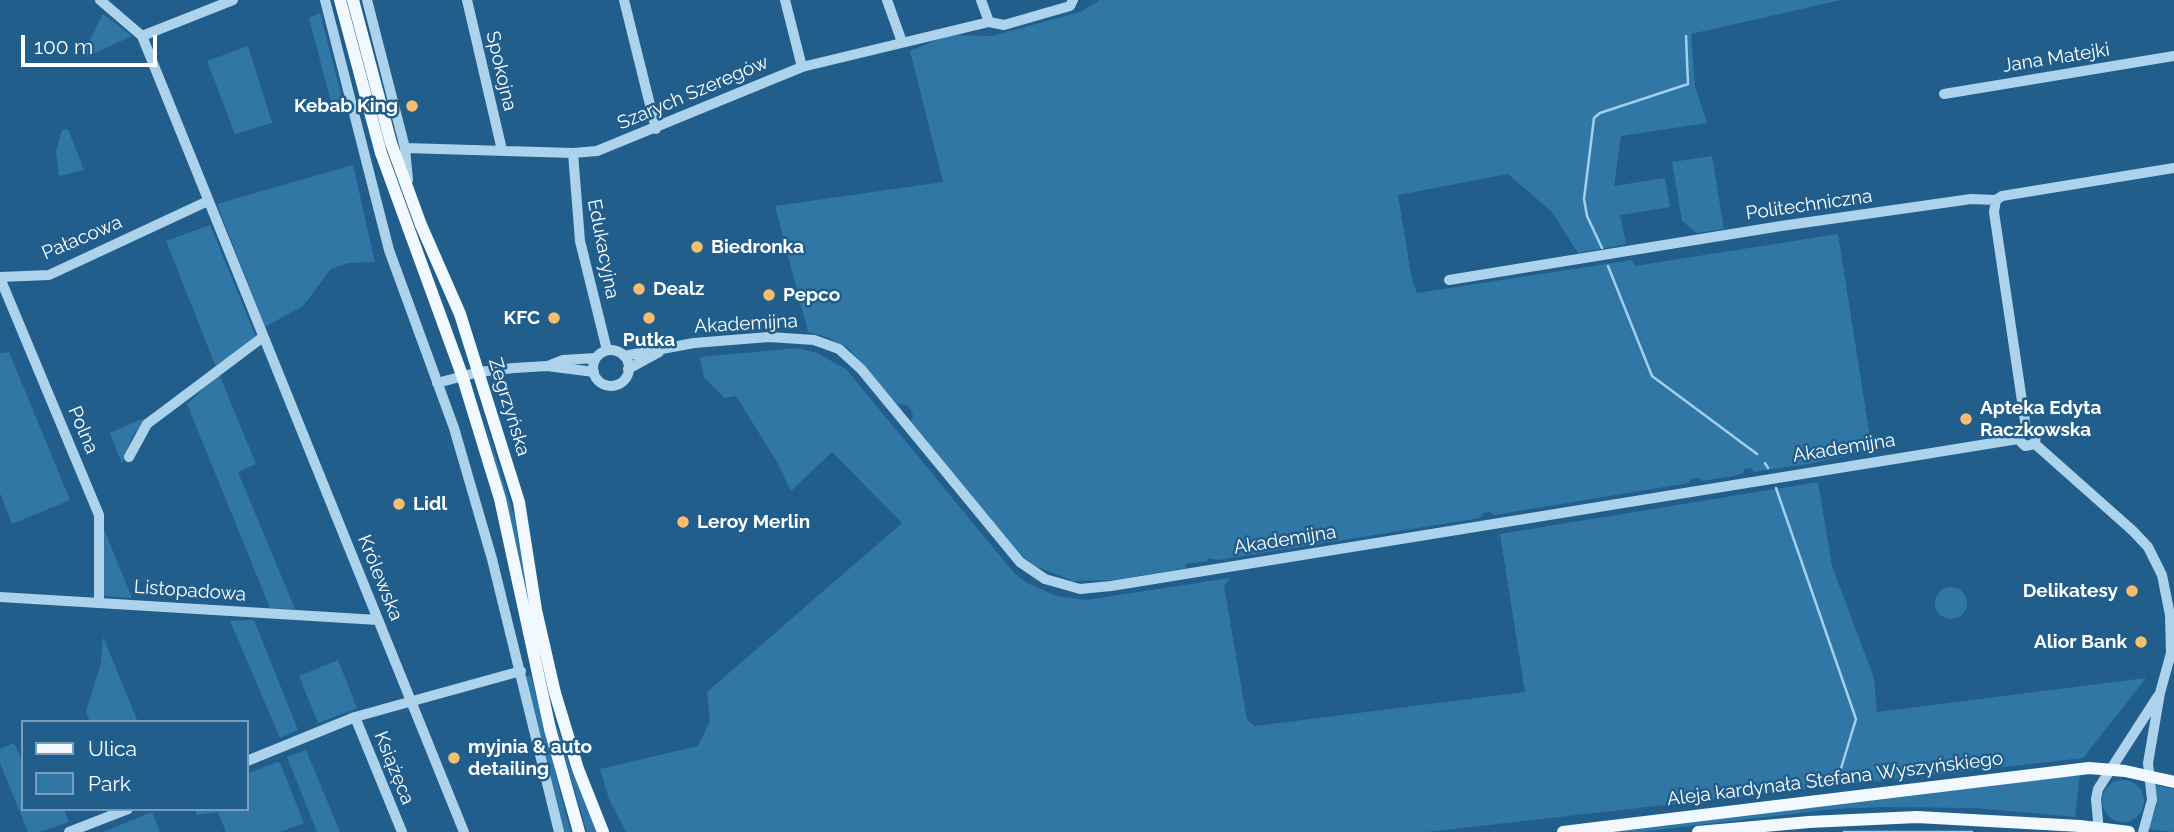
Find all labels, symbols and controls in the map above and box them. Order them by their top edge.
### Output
scale bar [24,21,161,65]
street label: Spokojna [481,29,521,113]
text: 100 m [34,34,93,59]
street label: Jana Matejki [2001,38,2111,78]
street label: Szarych Szeregów [614,51,772,135]
place label: Kebab King [294,95,398,117]
marker: Kebab King [404,98,420,114]
street label: Politechniczna [1744,185,1874,225]
street label: Edukacyjna [582,197,624,301]
street label: Pałacowa [39,211,125,265]
place label: Biedronka [711,236,804,258]
marker: Biedronka [689,239,705,255]
place label: Dealz [653,278,704,300]
marker: Dealz [631,281,647,297]
place label: Pepco [783,284,840,306]
marker: Pepco [761,287,777,303]
place label: KFC [504,307,540,329]
marker: KFC [546,310,562,326]
marker: Putka [641,310,657,326]
street label: Akademijna [694,310,798,338]
place label: Putka [623,329,675,351]
street label: Zegrzyńska [483,355,535,459]
place label: Apteka Edyta Raczkowska [1980,397,2101,441]
street label: Polna [63,403,103,457]
marker: Apteka Edyta Raczkowska [1958,411,1974,427]
street label: Akademijna [1791,429,1897,467]
place label: Lidl [413,493,447,515]
marker: Lidl [391,496,407,512]
place label: Leroy Merlin [697,511,810,533]
marker: Leroy Merlin [675,514,691,530]
street label: Akademijna [1232,521,1338,559]
street label: Królewska [352,532,408,624]
street label: Listopadowa [133,576,247,606]
place label: Delikatesy [2023,580,2118,602]
marker: Delikatesy [2124,583,2140,599]
place label: Alior Bank [2034,631,2127,653]
marker: Alior Bank [2133,634,2149,650]
legend [21,720,248,811]
street label: Książęca [369,728,419,808]
text: Ulica [88,736,137,761]
place label: myjnia & auto detailing [468,736,592,780]
street label: Aleja kardynała Stefana Wyszyńskiego [1666,747,2004,811]
marker: myjnia & auto detailing [446,750,462,766]
text: Park [88,771,131,796]

